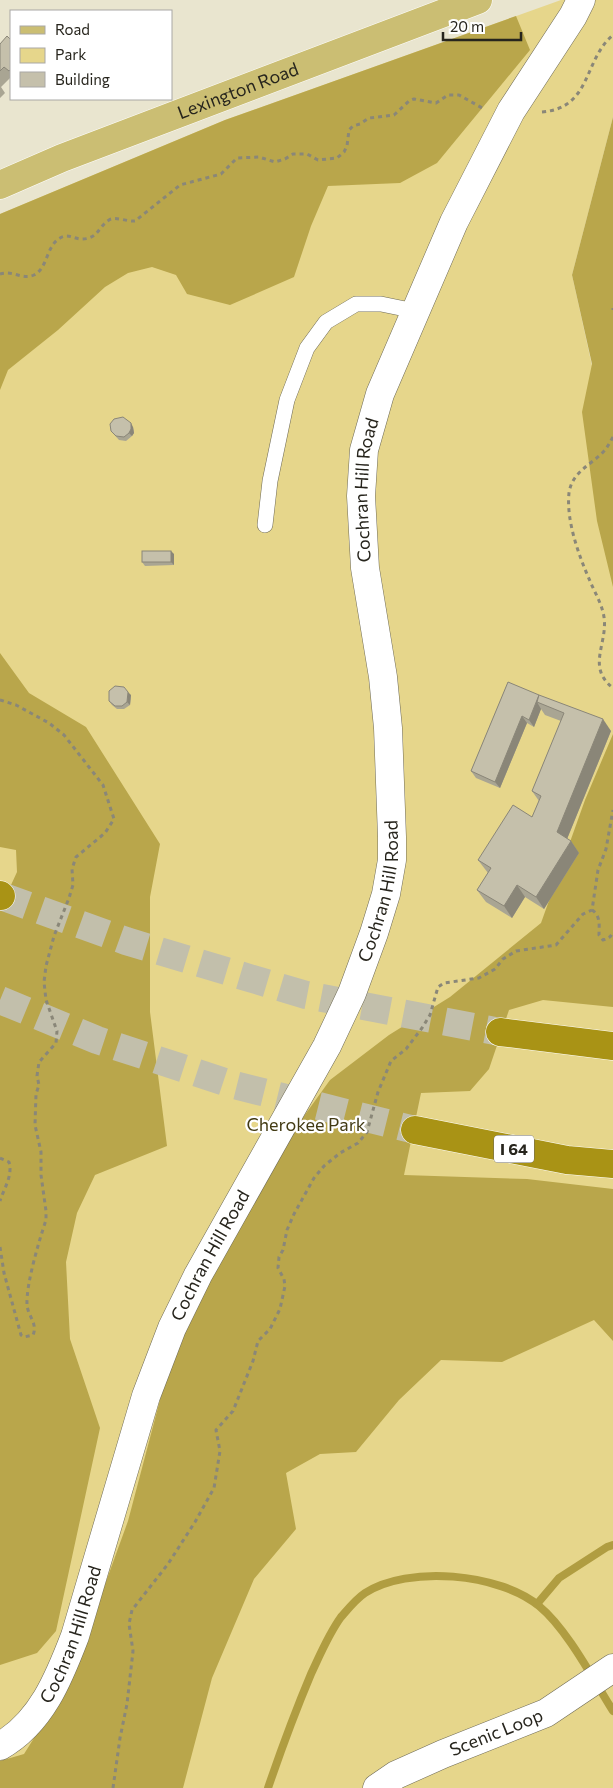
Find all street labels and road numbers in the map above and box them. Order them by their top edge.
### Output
street label: Lexington Road [174,57,301,123]
street label: Cochran Hill Road [349,415,383,563]
street label: Cochran Hill Road [352,820,402,965]
road number: I 64 [494,1136,534,1162]
street label: Cochran Hill Road [165,1186,254,1324]
street label: Cochran Hill Road [34,1563,105,1707]
street label: Scenic Loop [446,1703,546,1760]

